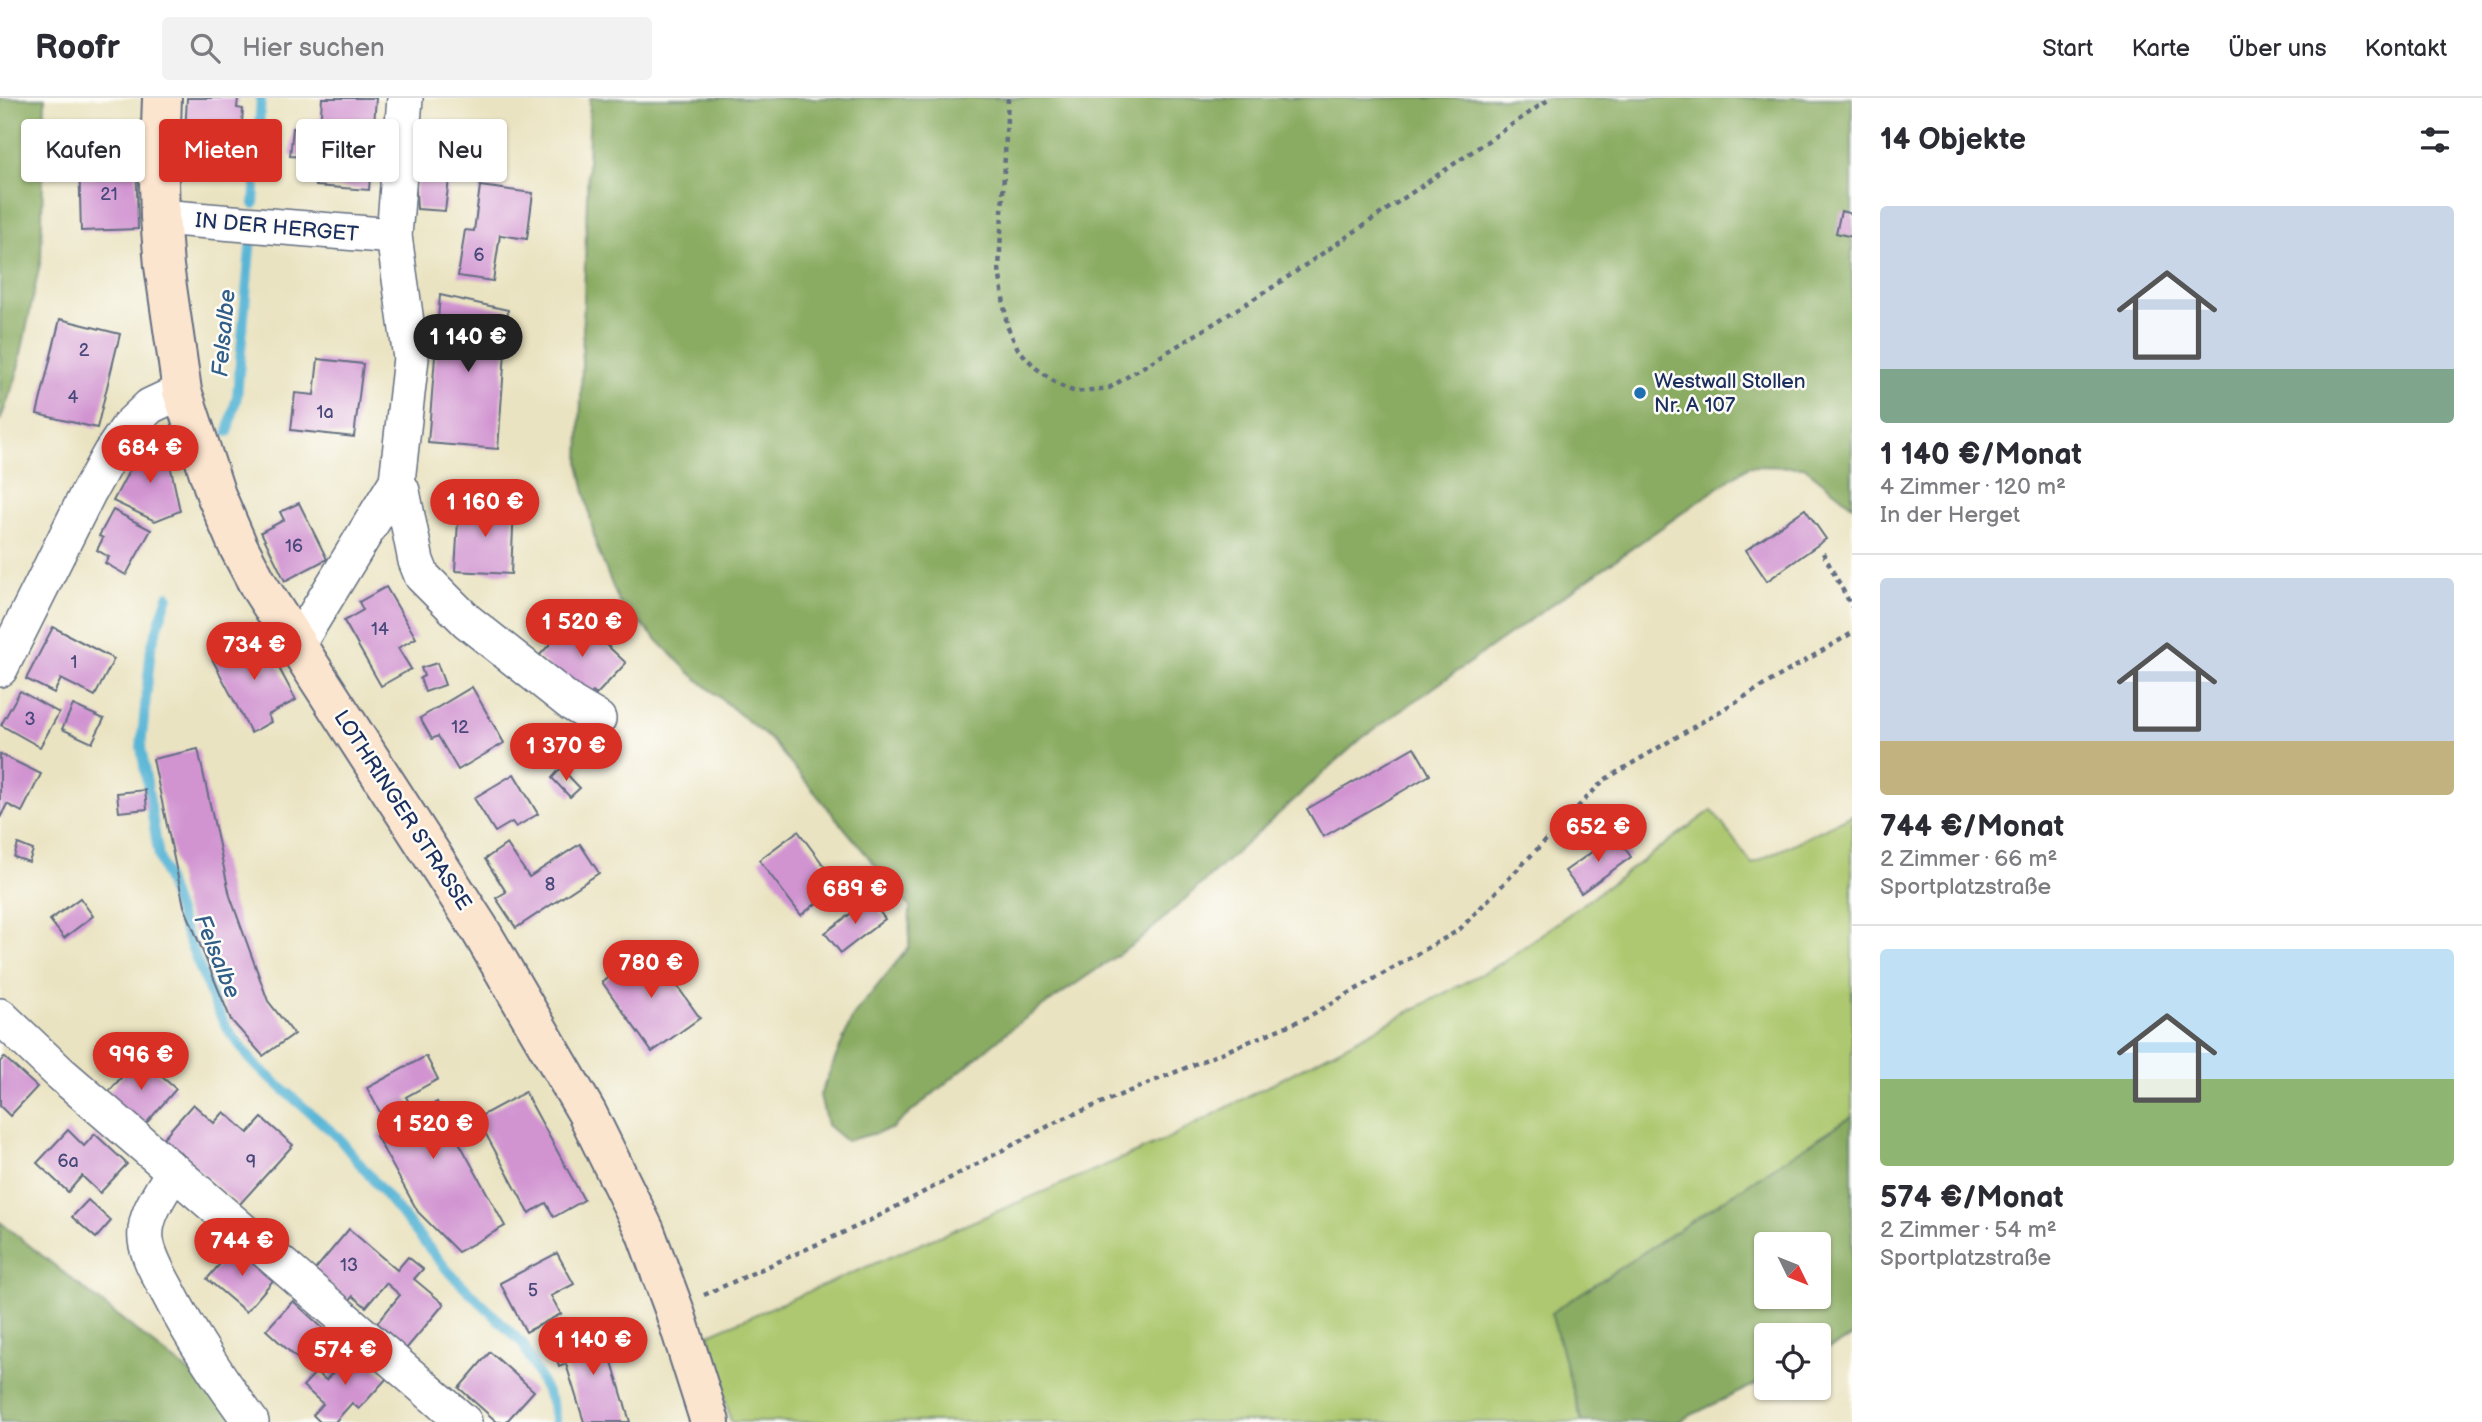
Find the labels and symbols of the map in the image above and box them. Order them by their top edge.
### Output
house number: 21 [100,184,118,205]
street label: IN DER HERGET [194,208,360,247]
house number: 6 [474,245,485,266]
water label: Felsalbe [206,288,242,378]
pin: 1 140 € [403,314,533,374]
house number: 2 [79,340,90,361]
place label: Westwall Stollen Nr. A 107 [1654,369,1806,418]
marker: Westwall Stollen Nr. A 107 [1632,385,1648,401]
house number: 4 [68,387,79,408]
house number: 1a [316,402,334,423]
pin: 684 € [101,426,199,485]
pin: 1 160 € [420,480,550,539]
house number: 16 [285,536,303,557]
pin: 1 520 € [517,600,647,659]
house number: 14 [371,619,389,640]
pin: 734 € [205,622,303,682]
house number: 1 [71,652,77,673]
street label: LOTHRINGER STRASSE [329,706,477,915]
house number: 3 [24,709,36,730]
house number: 12 [451,717,469,738]
pin: 1 370 € [501,724,631,783]
pin: 652 € [1549,804,1647,864]
pin: 689 € [806,866,904,926]
house number: 8 [545,874,555,895]
water label: Felsalbe [188,910,247,1002]
pin: 780 € [602,940,700,1000]
pin: 996 € [92,1032,190,1092]
pin: 1 520 € [368,1102,498,1161]
house number: 6a [57,1151,79,1172]
house number: 9 [246,1152,256,1173]
pin: 744 € [193,1218,291,1278]
north arrow [1754,1232,1830,1309]
house number: 13 [340,1255,358,1276]
house number: 5 [528,1280,538,1301]
pin: 1 140 € [528,1318,658,1377]
pin: 574 € [296,1328,394,1387]

